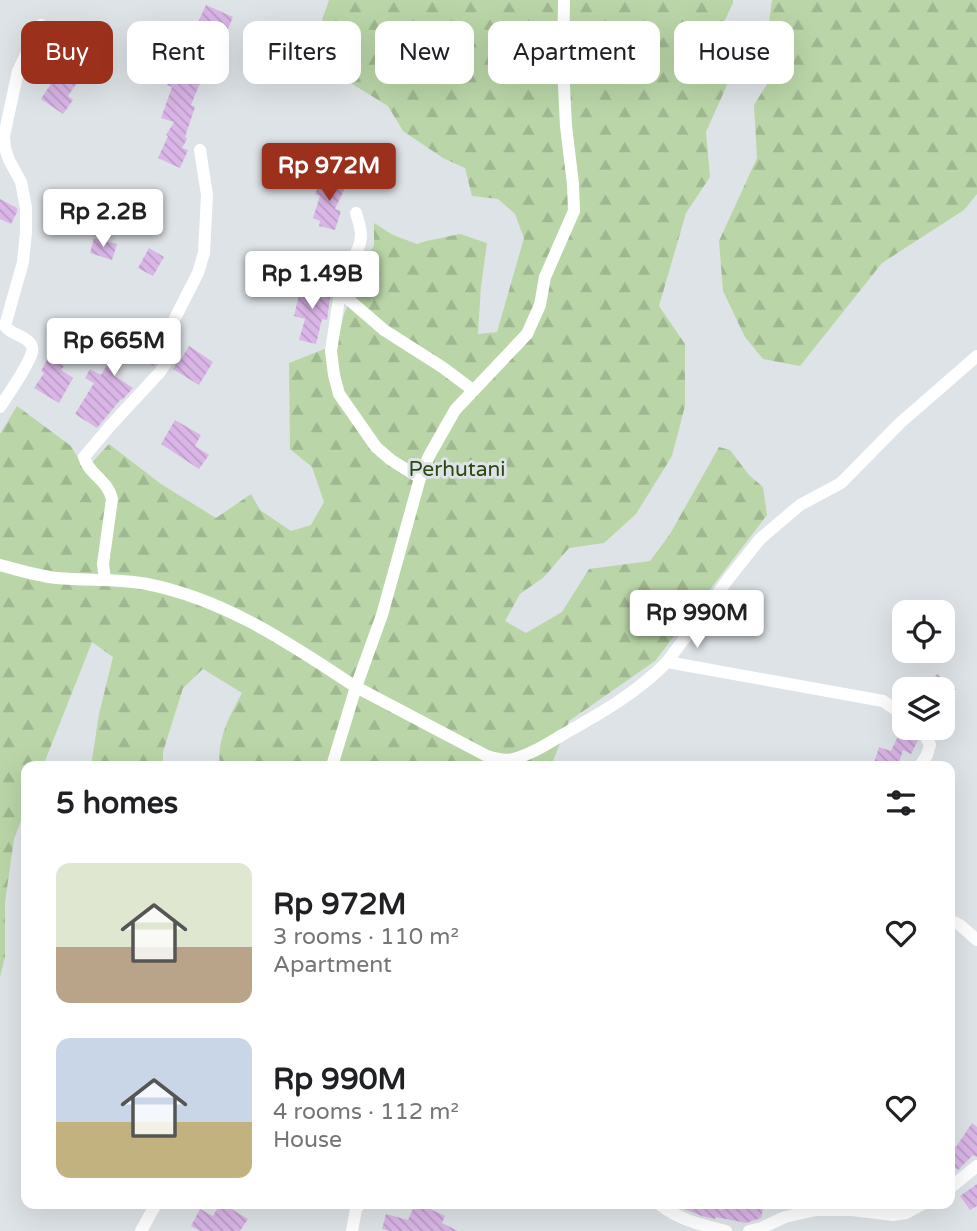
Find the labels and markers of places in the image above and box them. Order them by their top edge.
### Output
pin: Rp 972M [264,144,394,203]
pin: Rp 2.2B [38,190,168,249]
pin: Rp 1.49B [240,252,384,311]
pin: Rp 665M [49,318,179,378]
pin: Rp 990M [632,590,762,650]

